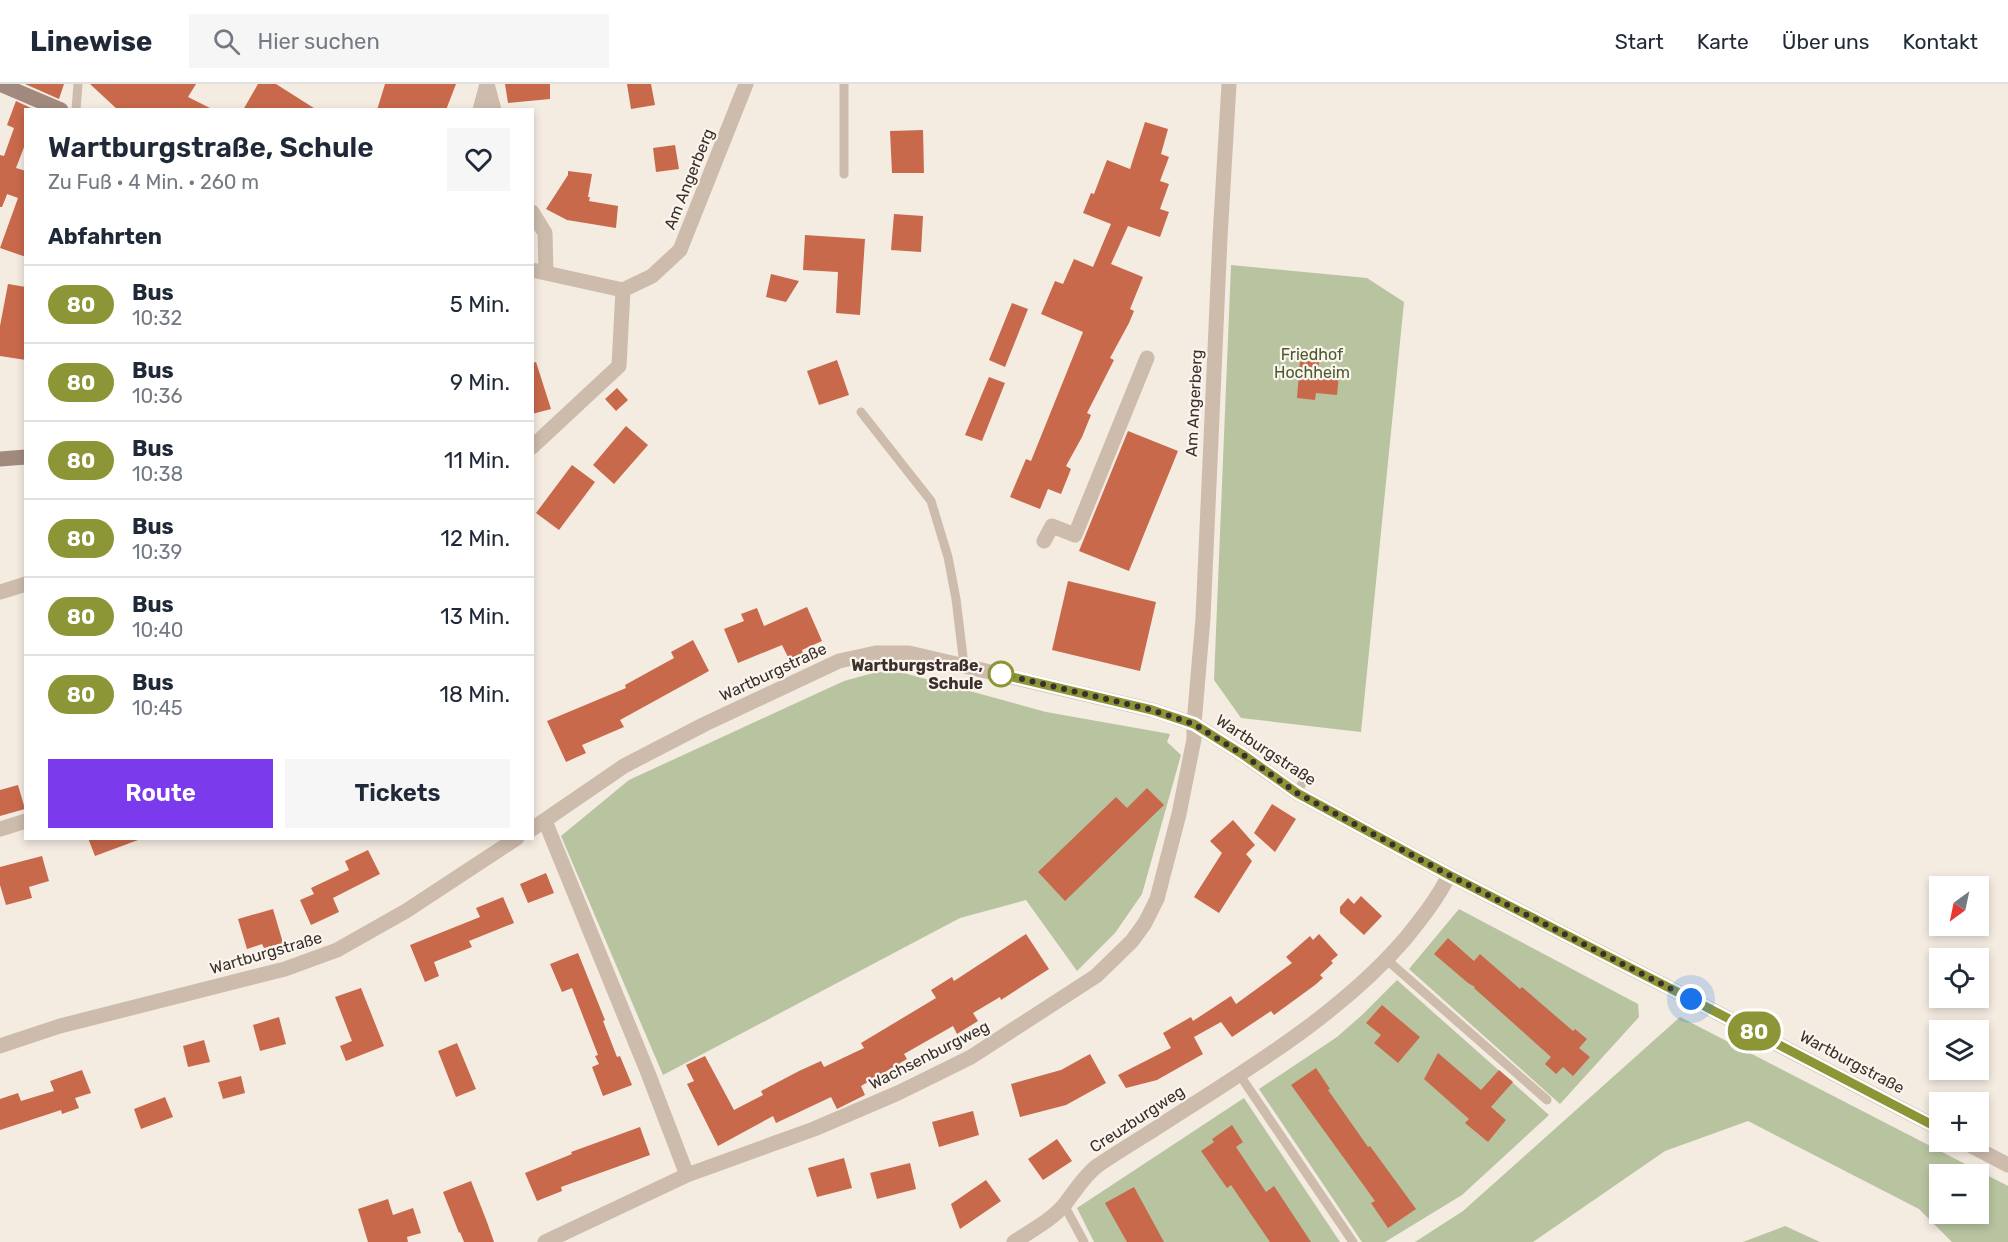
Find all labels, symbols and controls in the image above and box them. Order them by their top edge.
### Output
search box [189,14,609,68]
text: Linewise [30,25,153,58]
icon: search [210,25,243,58]
text: Hier suchen [258,28,380,55]
text: Start [1615,29,1664,54]
text: Karte [1697,29,1749,54]
text: Über uns [1782,29,1870,54]
text: Kontakt [1903,29,1978,54]
street label: Am Angerberg [660,126,718,232]
button: heart [447,128,510,191]
text: Wartburgstraße, Schule [48,131,374,164]
text: Zu Fuß · 4 Min. · 260 m [48,170,259,194]
text: Abfahrten [48,223,162,250]
text: Bus [132,279,174,306]
text: 5 Min. [450,291,510,318]
text: 80 [67,292,95,317]
text: 10:32 [132,306,182,330]
park label: Friedhof Hochheim [1274,345,1350,382]
street label: Am Angerberg [1182,349,1206,457]
text: Bus [132,357,174,384]
text: 9 Min. [450,369,510,396]
text: 80 [67,370,95,395]
text: 10:36 [132,384,182,408]
text: Bus [132,435,174,462]
text: 11 Min. [444,447,510,474]
text: 80 [67,448,95,473]
text: 10:38 [132,462,183,486]
text: Bus [132,513,174,540]
text: 12 Min. [441,525,510,552]
text: 80 [67,526,95,551]
text: 10:39 [132,540,182,564]
text: Bus [132,591,174,618]
text: 13 Min. [440,603,510,630]
text: 80 [67,604,95,629]
text: 10:40 [132,618,184,642]
street label: Wartburgstraße [716,639,830,705]
place label: Wartburgstraße, Schule [851,656,983,693]
marker: Wartburgstraße, Schule [988,661,1014,687]
text: Bus [132,669,174,696]
text: 18 Min. [440,681,510,708]
text: 80 [67,682,95,707]
text: 10:45 [132,696,183,720]
street label: Wartburgstraße [1212,710,1320,790]
button: Route [48,759,273,828]
button: Tickets [285,759,510,828]
north arrow [1929,876,1989,936]
map controls [1929,876,1989,1224]
street label: Wartburgstraße [208,928,324,978]
button: locate [1929,948,1989,1008]
your location [1676,984,1706,1014]
line badge: 80 [1727,1012,1781,1050]
street label: Wachsenburgweg [866,1016,992,1094]
text: 80 [1740,1019,1768,1044]
button: layers [1929,1020,1989,1080]
street label: Wartburgstraße [1796,1026,1908,1098]
street label: Creuzburgweg [1086,1081,1188,1157]
button: + [1929,1092,1989,1152]
button: − [1929,1164,1989,1224]

